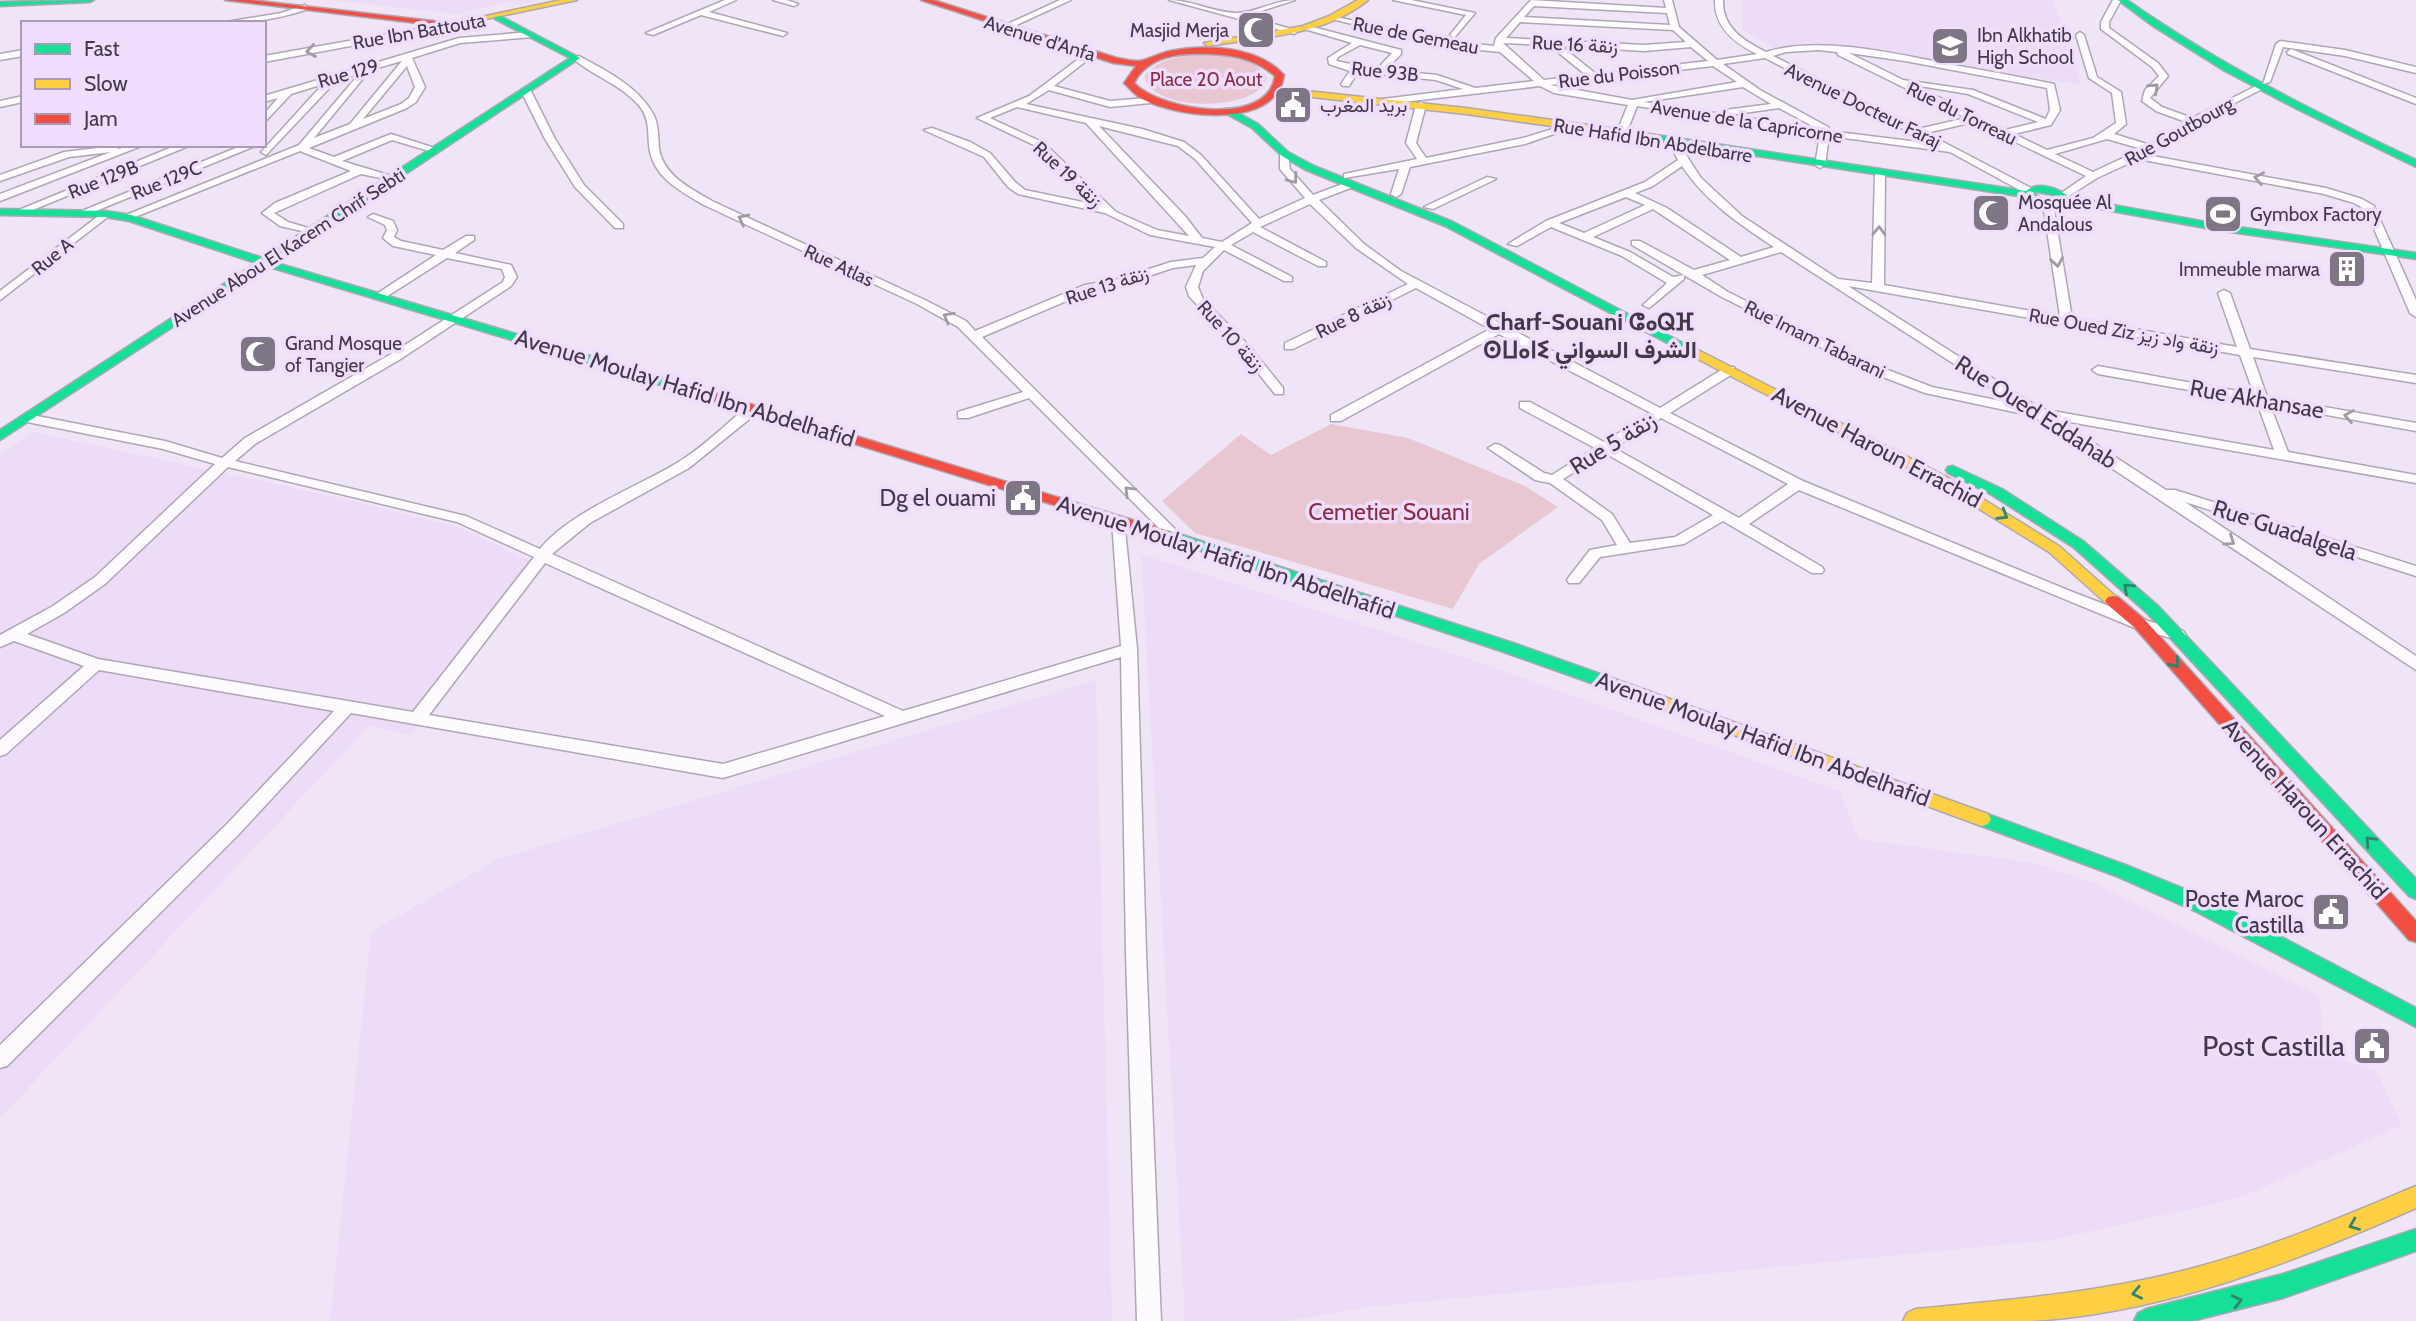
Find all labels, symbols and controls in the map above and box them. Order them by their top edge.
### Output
street label: Rue Ibn Battouta [351,9,487,54]
mosque icon: Masjid Merja [1235,9,1277,51]
street label: Avenue d'Anfa [981,11,1098,66]
street label: Rue de Gemeau [1351,12,1481,59]
place label: Masjid Merja [1130,19,1229,42]
legend [21,21,266,147]
place label: Ibn Alkhatib High School [1977,24,2074,69]
school or university icon: Ibn Alkhatib High School [1929,25,1971,67]
street label: Rue 16 زنقة [1531,31,1619,58]
text: Fast [84,36,120,61]
one-way arrow [305,43,317,58]
street label: Rue 129 [315,54,381,93]
street label: Rue du Poisson [1557,56,1681,93]
street label: Rue 93B [1350,57,1420,86]
street label: Avenue Docteur Faraj [1781,58,1944,153]
park label: Place 20 Aout [1150,68,1263,91]
text: Slow [84,71,128,96]
street label: Rue du Torreau [1903,77,2021,150]
public building icon: بريد المغرب [1272,84,1314,126]
one-way arrow [2146,84,2159,96]
street label: Rue Goutbourg [2121,92,2238,171]
place label: بريد المغرب [1320,94,1407,117]
street label: Avenue de la Capricorne [1649,95,1845,148]
text: Jam [83,106,118,131]
street label: Rue Hafid Ibn Abdelbarre [1552,113,1754,168]
street label: Rue 19 زنقة [1028,136,1107,212]
street label: Rue 129B [65,155,142,204]
street label: Rue 129C [128,156,205,205]
street label: Avenue Abou El Kacem Chrif Sebti [167,163,409,332]
one-way arrow [1284,171,1297,184]
one-way arrow [2253,171,2265,186]
place label: Mosquée Al Andalous [2018,191,2112,236]
mosque icon: Mosquée Al Andalous [1970,192,2012,234]
sports icon: Gymbox Factory [2202,193,2244,235]
place label: Gymbox Factory [2250,203,2382,226]
one-way arrow [738,214,750,228]
one-way arrow [1871,226,1887,236]
street label: Rue A [27,233,78,280]
street label: Rue Atlas [800,239,877,292]
building icon: Immeuble marwa [2326,248,2368,290]
one-way arrow [2050,256,2065,268]
place label: Immeuble marwa [2179,258,2320,281]
street label: Rue 13 زنقة [1063,261,1152,310]
street label: Rue 8 زنقة [1312,287,1395,344]
street label: Rue Imam Tabarani [1741,295,1889,384]
street label: Rue 10 زنقة [1192,296,1269,377]
street label: Rue Oued Ziz زنقة واد زيز [2027,303,2221,360]
district label: Charf-Souani ⵛⴰⵕⴼ ⵙⵡⴰⵏⵉ الشرف السواني [1483,307,1697,370]
one-way arrow [943,312,956,325]
street label: Avenue Moulay Hafid Ibn Abdelhafid [512,323,858,453]
place label: Grand Mosque of Tangier [285,332,402,377]
mosque icon: Grand Mosque of Tangier [237,333,279,375]
street label: Rue Oued Eddahab [1950,349,2122,475]
street label: Rue Akhansae [2188,373,2326,425]
street label: Avenue Haroun Errachid [1767,380,1987,514]
street label: Rue 5 زنقة [1565,406,1662,481]
one-way arrow [2343,409,2355,424]
public building icon: Dg el ouami [1002,477,1044,519]
place label: Dg el ouami [880,484,996,512]
one-way arrow [1124,487,1137,500]
street label: Avenue Moulay Hafid Ibn Abdelhafid [1054,489,1398,625]
street label: Rue Guadalgela [2209,494,2361,566]
park label: Cemetier Souani [1308,498,1470,526]
one-way arrow [1995,507,2008,520]
one-way arrow [2223,533,2236,546]
one-way arrow [2124,584,2137,596]
one-way arrow [2166,655,2179,668]
street label: Avenue Moulay Hafid Ibn Abdelhafid [1592,665,1934,813]
street label: Avenue Haroun Errachid [2217,713,2393,905]
one-way arrow [2365,836,2378,849]
place label: Poste Maroc Castilla [2185,885,2304,939]
public building icon: Poste Maroc Castilla [2310,891,2352,933]
public building icon: Post Castilla [2351,1025,2393,1067]
place label: Post Castilla [2202,1029,2346,1063]
one-way arrow [2348,1217,2360,1231]
one-way arrow [2131,1285,2143,1300]
one-way arrow [2231,1294,2243,1309]

